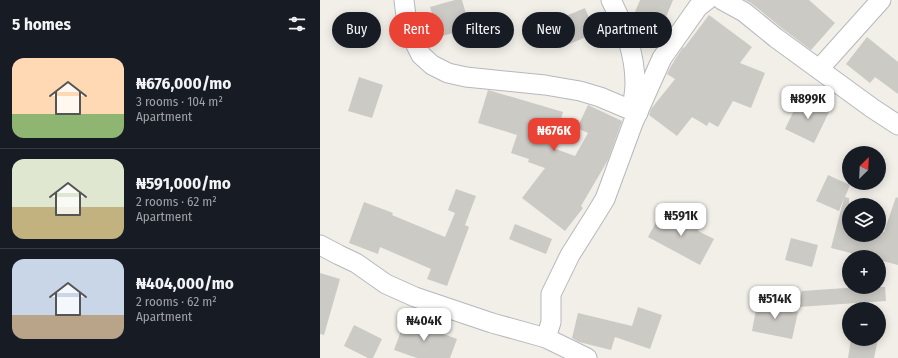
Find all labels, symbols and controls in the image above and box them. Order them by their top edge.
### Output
chip: Buy [332,12,381,48]
chip: Rent [389,12,444,48]
chip: Filters [452,12,514,48]
chip: New [522,12,575,48]
chip: Apartment [583,12,672,48]
icon: filters [286,13,308,35]
text: 5 homes [12,14,71,35]
text: ₦676,000/mo [136,73,231,94]
icon: home [44,74,92,122]
pin: ₦899K [780,86,836,120]
text: ₦899K [790,91,826,106]
text: 3 rooms · 104 m² [136,94,223,109]
text: Apartment [136,109,192,124]
pin: ₦676K [526,118,582,152]
text: ₦676K [537,123,571,138]
north arrow [842,146,886,190]
map controls [842,146,886,346]
text: ₦591,000/mo [136,173,231,194]
icon: home [44,175,92,223]
text: 2 rooms · 62 m² [136,194,217,209]
button: layers [842,198,886,242]
pin: ₦591K [653,203,709,237]
text: ₦591K [664,208,698,223]
text: Apartment [136,209,192,224]
button: + [842,250,886,294]
text: ₦404,000/mo [136,273,234,294]
icon: home [44,275,92,323]
pin: ₦514K [747,286,803,320]
text: ₦514K [758,291,792,306]
text: 2 rooms · 62 m² [136,294,217,309]
button: − [842,302,886,346]
pin: ₦404K [396,308,452,342]
text: Apartment [136,309,192,324]
text: ₦404K [406,313,442,328]

